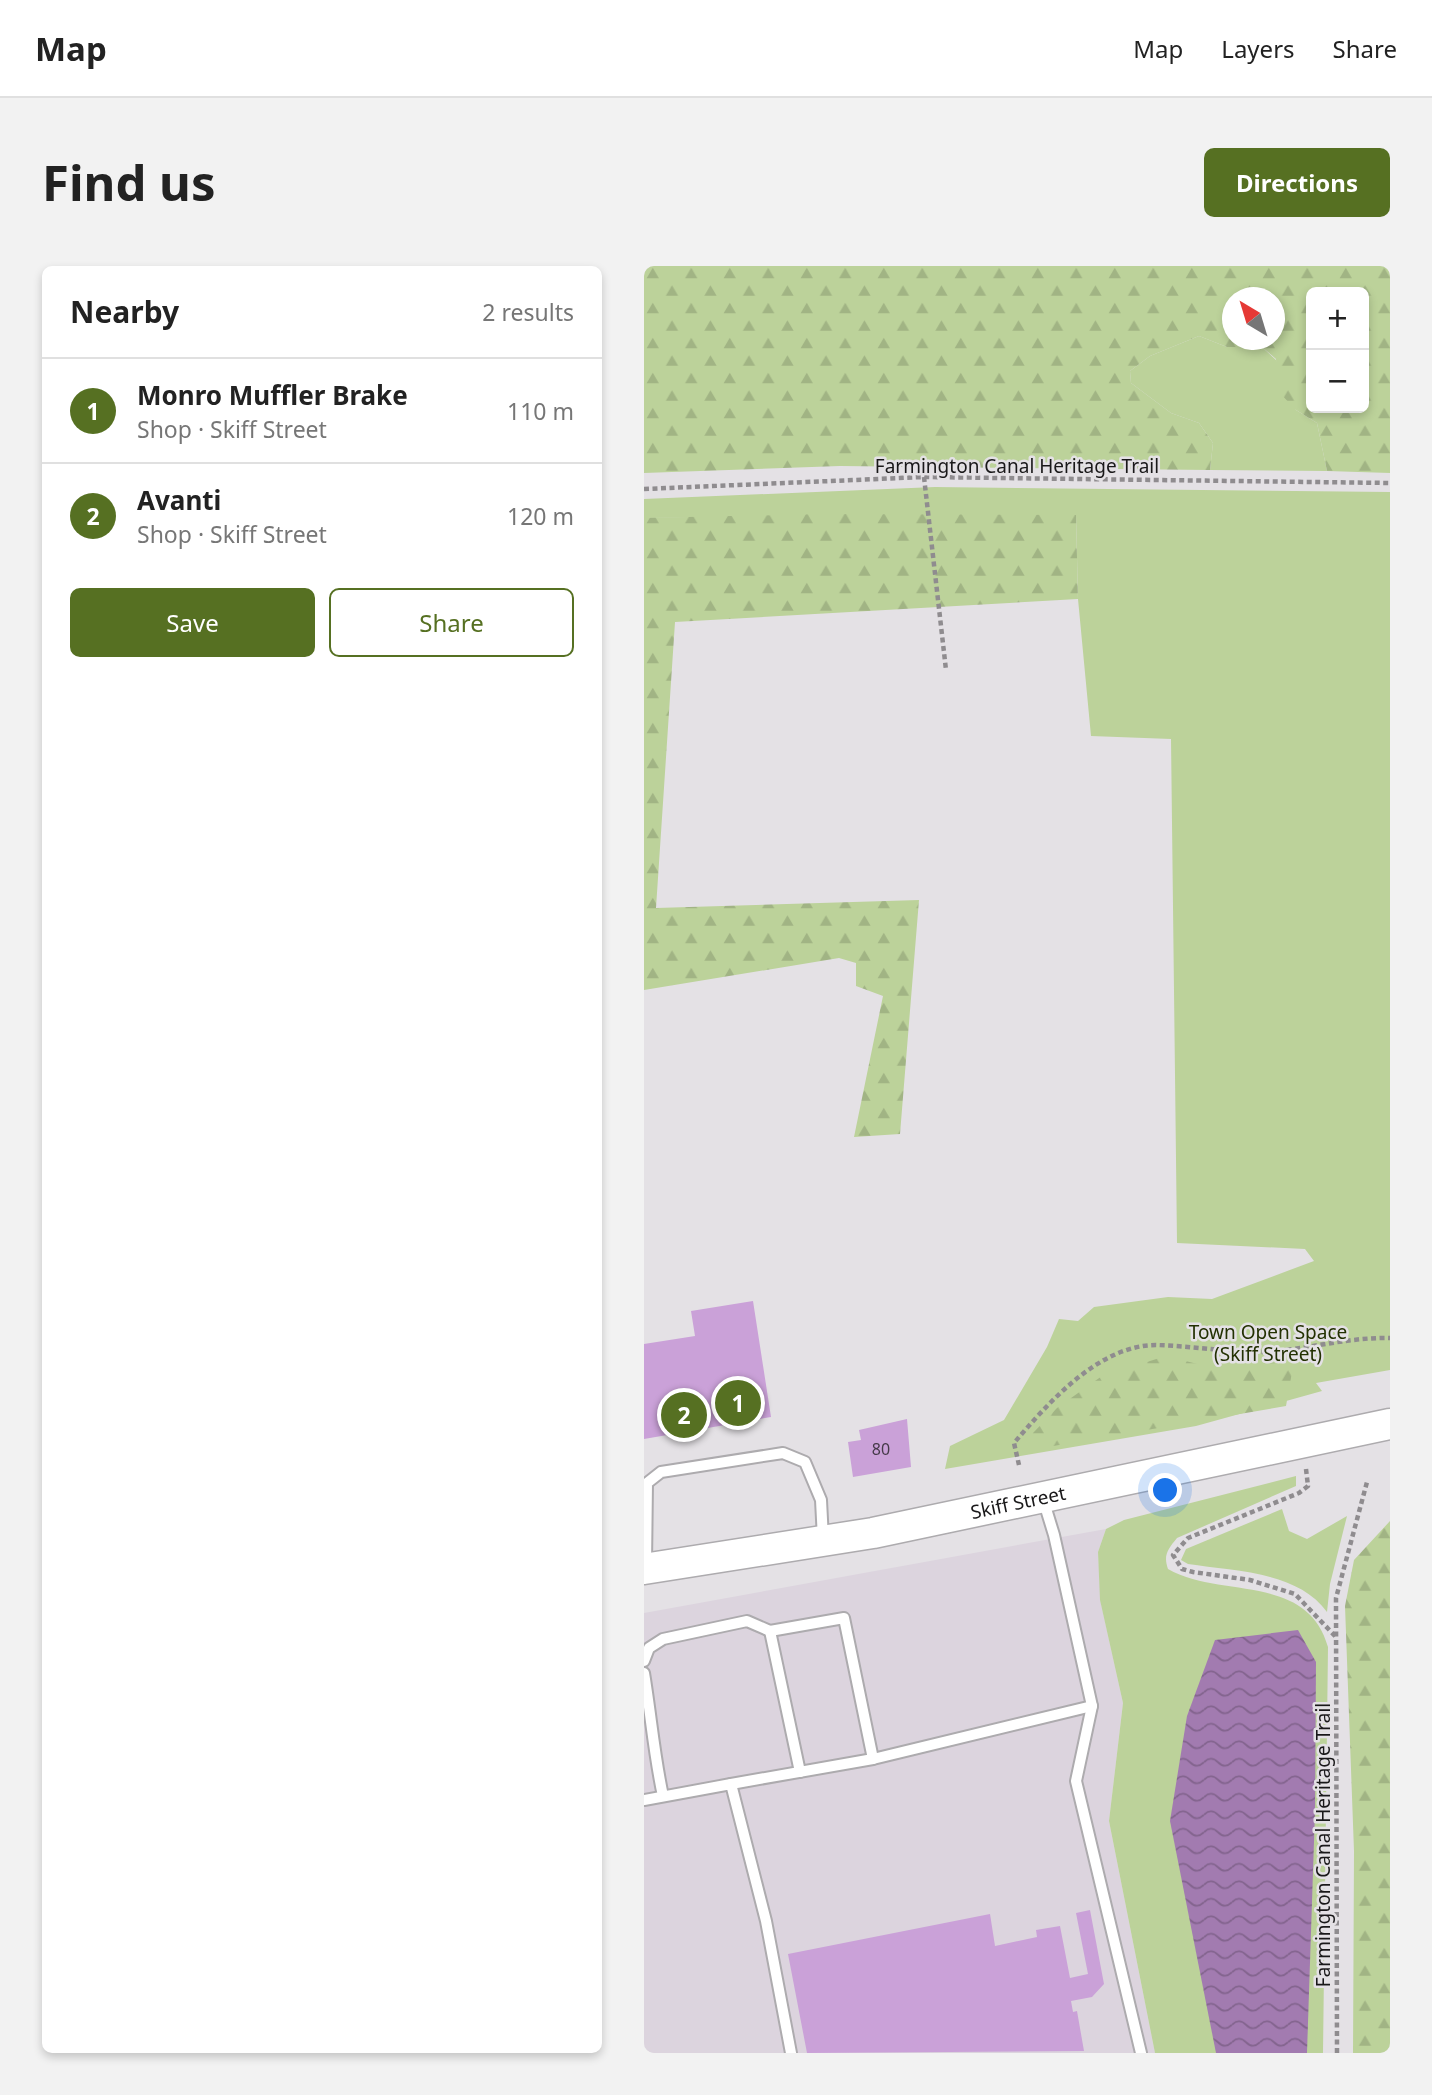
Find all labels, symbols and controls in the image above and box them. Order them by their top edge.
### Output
text: Map [35,26,107,71]
text: Map [1133,32,1183,65]
text: Layers [1221,32,1295,65]
text: Share [1333,32,1397,65]
button: Directions [1204,148,1390,217]
text: Find us [42,149,216,215]
north arrow [1222,287,1285,350]
map controls [1306,287,1369,413]
button: + [1306,287,1369,350]
text: Nearby [70,291,179,332]
text: 2 results [482,296,574,328]
button: − [1306,350,1369,413]
text: Monro Muffler Brake [137,377,408,413]
text: 1 [86,395,100,427]
text: 110 m [507,395,574,427]
text: Shop · Skiff Street [137,413,327,445]
street label: Farmington Canal Heritage Trail [875,453,1159,479]
text: Avanti [137,482,221,518]
text: 2 [86,500,100,532]
text: 120 m [507,500,574,532]
text: Shop · Skiff Street [137,518,327,550]
button: Save [70,588,315,657]
button: Share [329,588,574,657]
park label: Town Open Space (Skiff Street) [1189,1319,1347,1367]
pin: 1 [715,1377,761,1429]
pin: 2 [661,1389,707,1441]
house number: 80 [872,1438,890,1460]
your location [1148,1473,1182,1507]
street label: Skiff Street [968,1480,1068,1525]
street label: Farmington Canal Heritage Trail [1310,1703,1336,1987]

